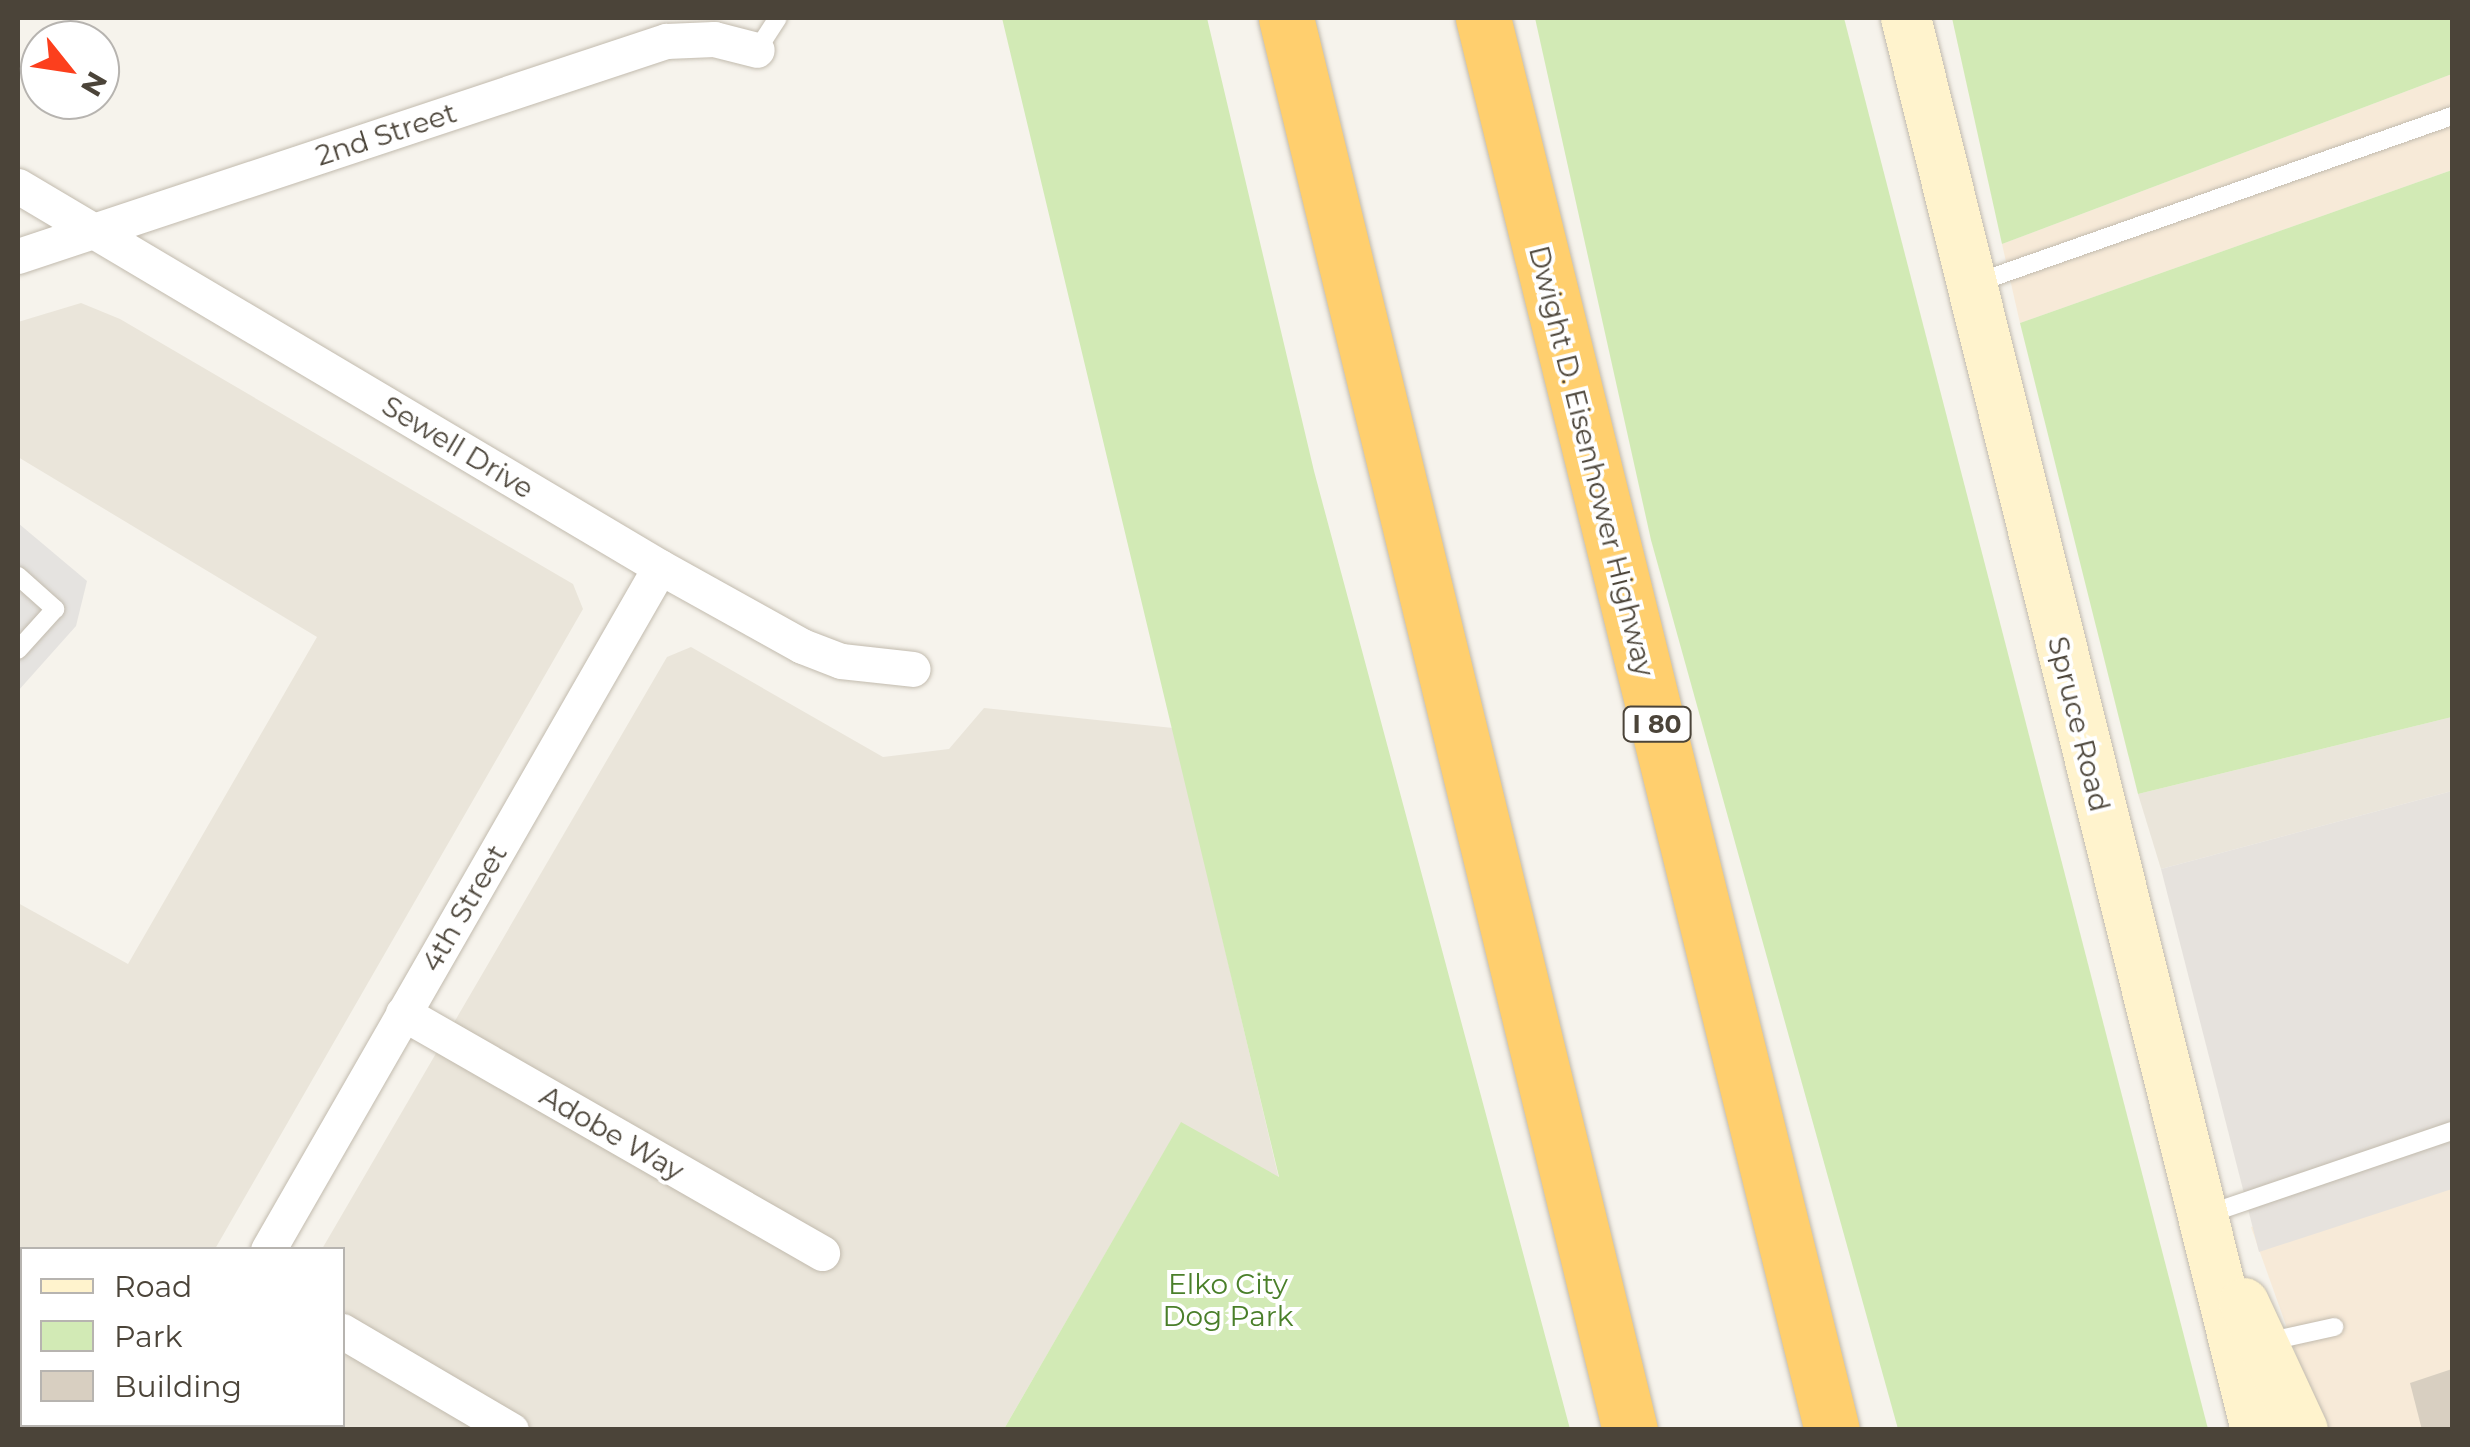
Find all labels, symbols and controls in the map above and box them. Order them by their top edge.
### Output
north arrow [20,20,120,120]
text: N [74,66,115,102]
street label: 2nd Street [311,95,461,173]
street label: Dwight D. Eisenhower Highway [1522,242,1662,680]
street label: Sewell Drive [376,389,540,505]
street label: Spruce Road [2041,633,2117,815]
road number: I 80 [1622,704,1692,744]
street label: 4th Street [414,839,514,977]
street label: Adobe Way [534,1078,690,1188]
legend [20,1247,345,1427]
park label: Elko City Dog Park [1162,1267,1294,1333]
text: Road [114,1268,192,1305]
text: Park [114,1318,183,1355]
text: Building [114,1368,242,1405]

